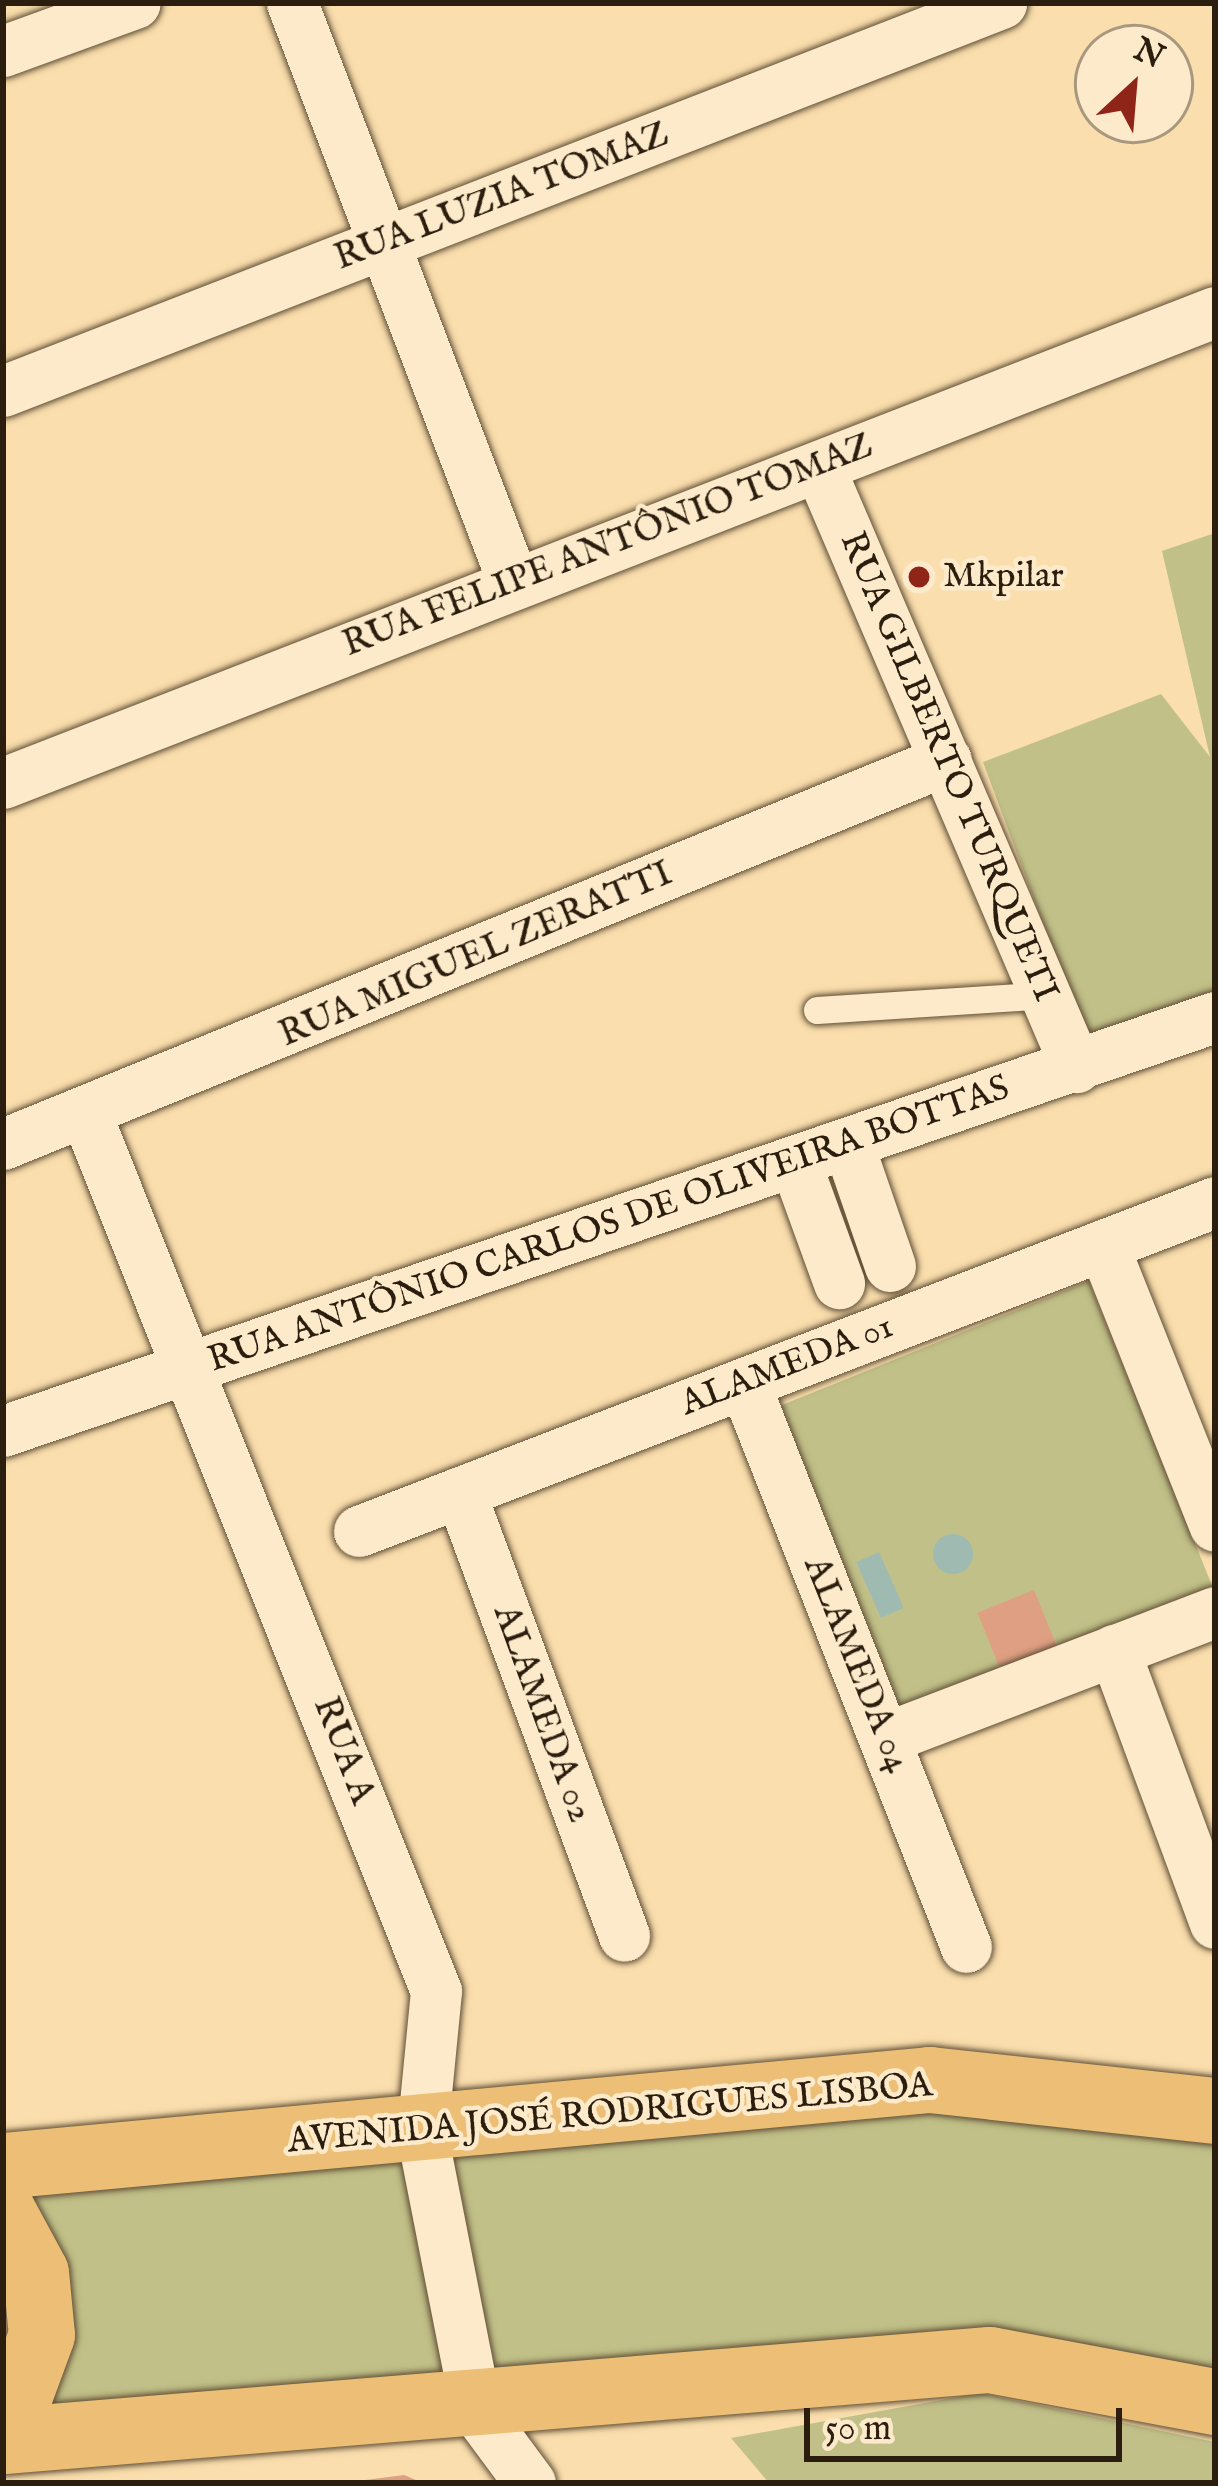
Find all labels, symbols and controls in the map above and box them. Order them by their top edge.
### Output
north arrow [1074,24,1194,144]
text: N [1126,29,1171,79]
street label: RUA LUZIA TOMAZ [329,113,675,281]
street label: RUA FELIPE ANTÔNIO TOMAZ [337,425,879,667]
street label: RUA GILBERTO TURQUETI [829,526,1067,1008]
place label: Mkpilar [943,555,1064,599]
marker: Mkpilar [906,564,932,590]
street label: RUA MIGUEL ZERATTI [273,853,679,1057]
street label: RUA ANTÔNIO CARLOS DE OLIVEIRA BOTTAS [203,1067,1015,1383]
street label: ALAMEDA 01 [675,1306,899,1426]
street label: ALAMEDA 04 [793,1551,919,1779]
street label: ALAMEDA 02 [483,1599,601,1829]
street label: RUA A [303,1691,383,1811]
street label: AVENIDA JOSÉ RODRIGUES LISBOA [286,2064,934,2164]
scale bar [810,2384,1128,2458]
text: 50 m [825,2406,891,2452]

